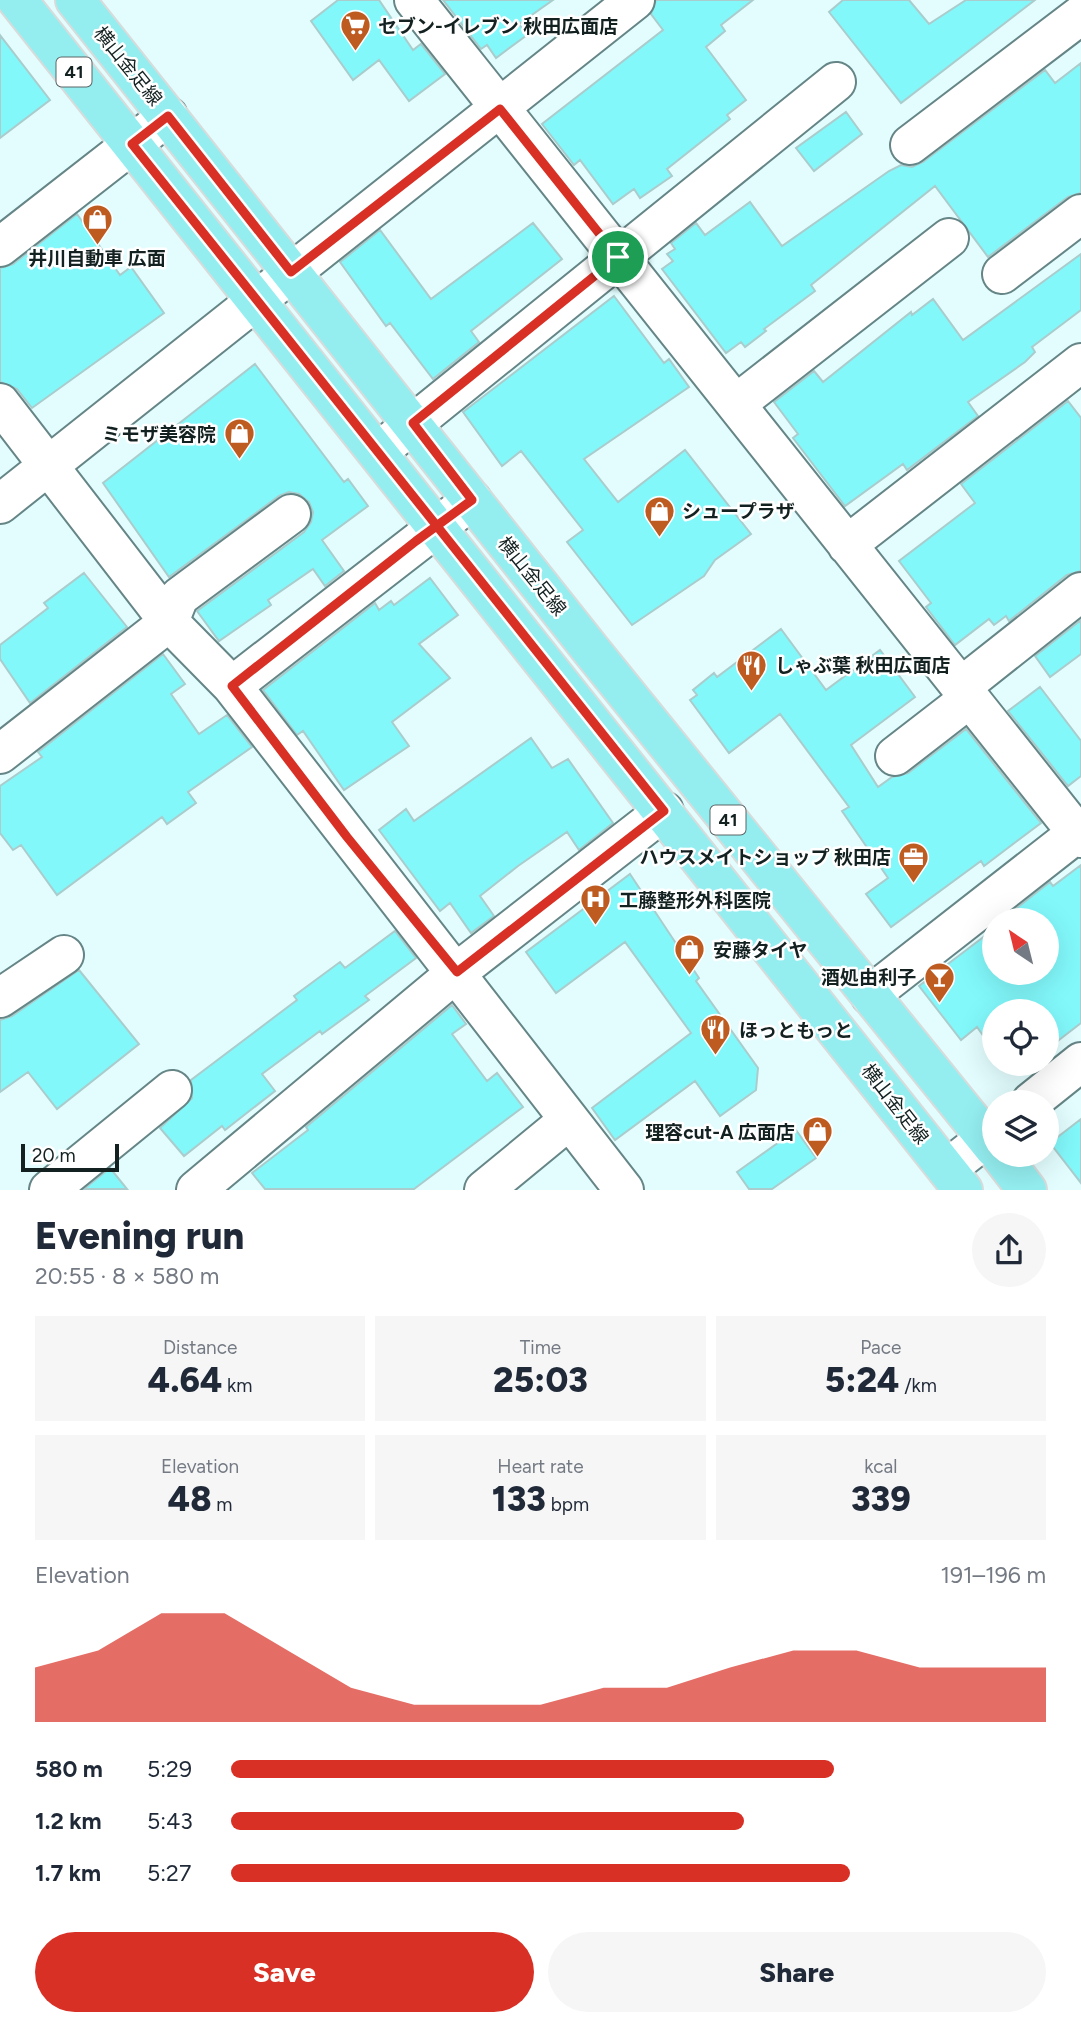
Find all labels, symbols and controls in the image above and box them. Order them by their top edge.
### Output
supermarket icon: セブン-イレブン 秋田広面店 [338,9,372,53]
place label: セブン-イレブン 秋田広面店 [378,15,618,38]
street label: 横山金足線 [89,22,167,110]
road number: 41 [56,58,92,86]
shop icon: 井川自動車 広面 [80,202,114,246]
pin [588,227,648,287]
icon: arrive [599,238,637,276]
place label: 井川自動車 広面 [28,247,166,270]
shop icon: ミモザ美容院 [222,417,256,461]
place label: ミモザ美容院 [102,423,216,446]
shop icon: シュープラザ [642,494,676,538]
place label: シュープラザ [682,500,795,523]
street label: 横山金足線 [493,532,571,620]
restaurant icon: しゃぶ葉 秋田広面店 [735,648,769,692]
place label: しゃぶ葉 秋田広面店 [775,654,951,677]
road number: 41 [710,806,746,834]
office icon: ハウスメイトショップ 秋田店 [897,840,931,884]
place label: ハウスメイトショップ 秋田店 [639,846,891,869]
hospital icon: 工藤整形外科医院 [579,883,613,927]
place label: 工藤整形外科医院 [619,889,771,912]
north arrow [982,908,1059,985]
map controls [982,908,1059,1167]
shop icon: 安藤タイヤ [673,933,707,977]
place label: 安藤タイヤ [713,939,807,962]
bar icon: 酒処由利子 [922,960,956,1004]
place label: 酒処由利子 [821,966,916,989]
button: locate [982,999,1059,1076]
restaurant icon: ほっともっと [699,1013,733,1057]
place label: ほっともっと [739,1019,853,1042]
street label: 横山金足線 [857,1059,933,1149]
button: layers [982,1090,1059,1167]
shop icon: 理容cut-A 広面店 [801,1115,835,1159]
place label: 理容cut-A 広面店 [645,1121,795,1144]
scale bar [21,1140,119,1172]
text: 20 m [32,1144,76,1167]
text: Evening run [35,1213,244,1259]
button: share [972,1213,1046,1287]
text: 20:55 · 8 × 580 m [35,1262,219,1290]
text: Distance [163,1336,237,1359]
text: Time [520,1336,561,1359]
text: Pace [860,1336,901,1359]
text: 4.64 [148,1359,222,1401]
text: 25:03 [493,1359,588,1401]
text: 5:24 [825,1359,899,1401]
text: km [222,1374,253,1397]
text: /km [899,1374,937,1397]
text: Elevation [161,1455,239,1478]
text: Heart rate [497,1455,584,1478]
text: kcal [864,1455,897,1478]
text: 48 [168,1478,212,1520]
text: 133 [492,1478,546,1520]
text: 339 [851,1478,911,1520]
text: m [212,1493,232,1516]
text: bpm [546,1493,589,1516]
text: Elevation [35,1561,130,1589]
text: 191–196 m [941,1561,1046,1589]
text: 580 m [35,1755,103,1783]
text: 5:29 [147,1755,192,1783]
text: 1.2 km [35,1807,102,1835]
text: 5:43 [147,1807,193,1835]
text: 1.7 km [35,1859,101,1887]
text: 5:27 [147,1859,191,1887]
button: Save [35,1932,534,2012]
button: Share [548,1932,1046,2012]

